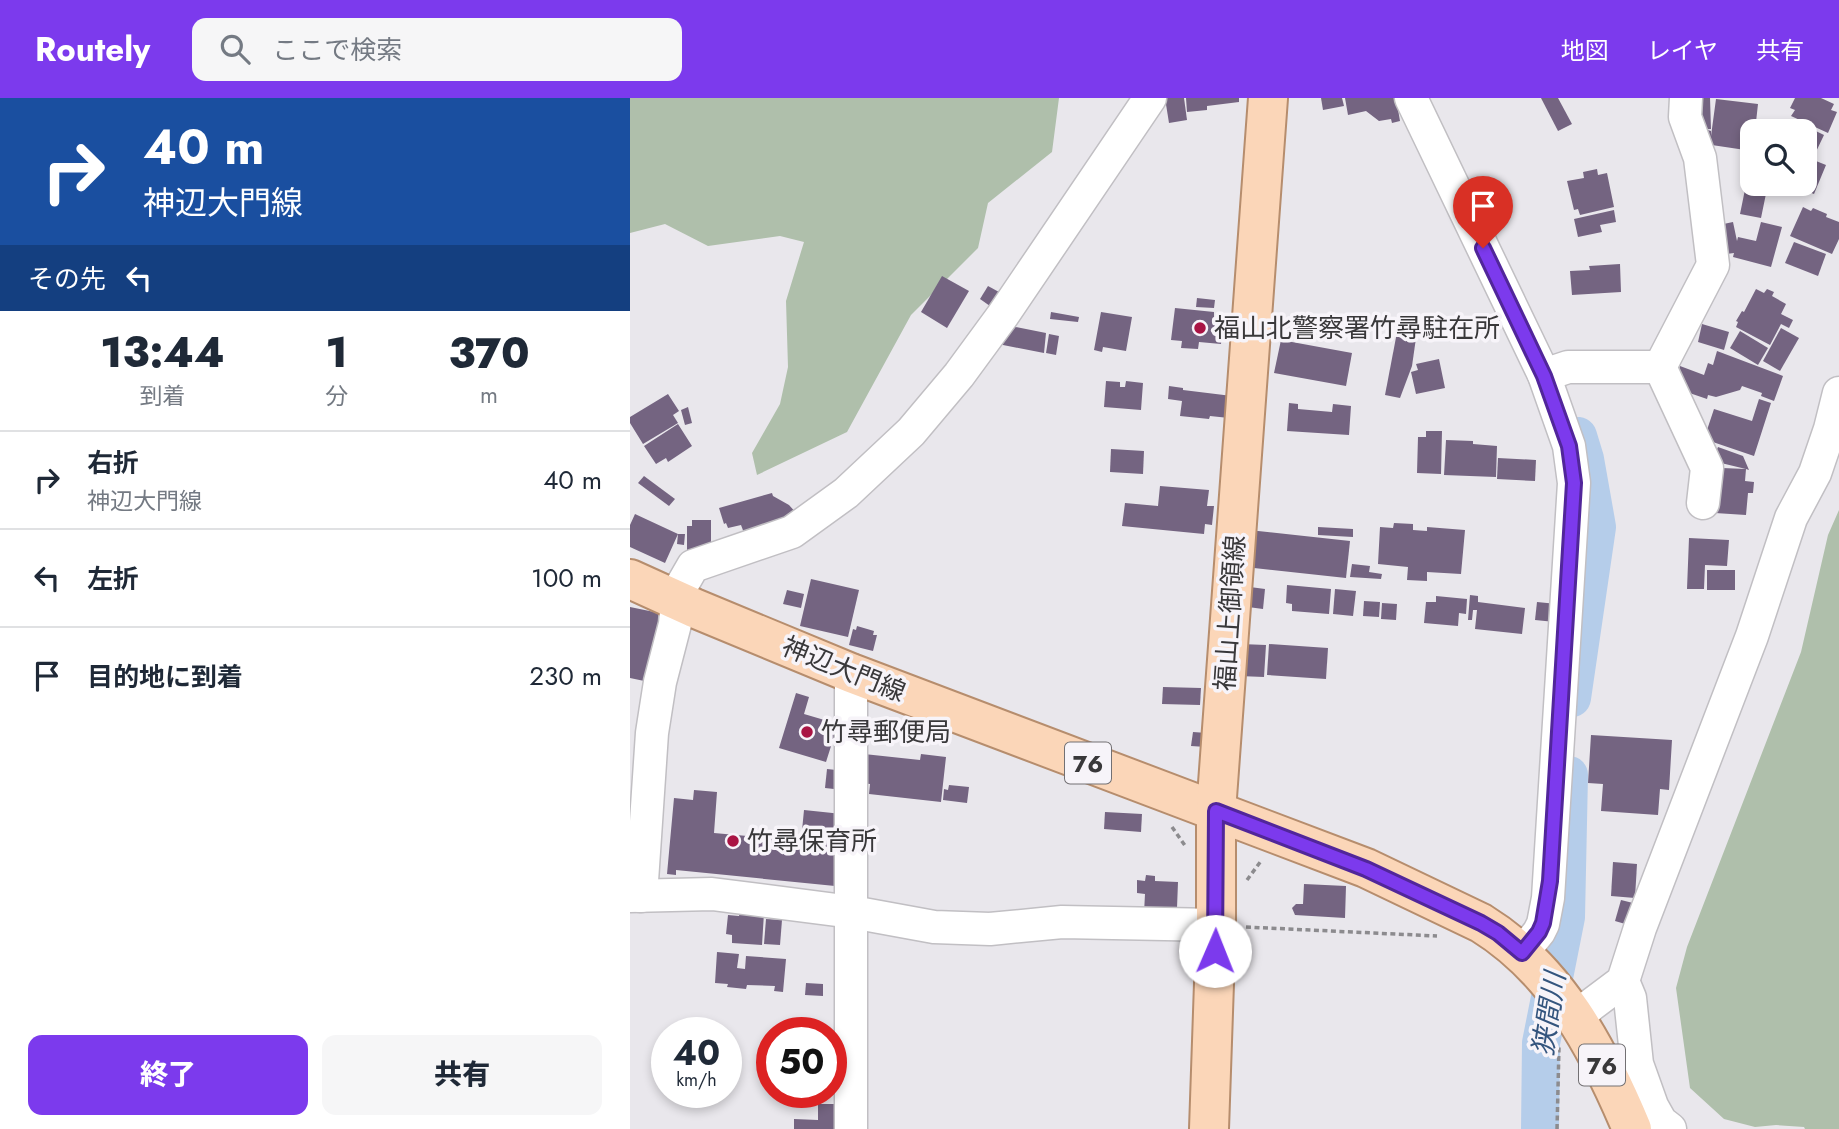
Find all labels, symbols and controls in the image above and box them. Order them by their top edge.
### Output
search box [192,18,682,81]
text: Routely [35,26,150,73]
icon: search [216,30,254,68]
text: ここで検索 [272,31,402,69]
text: 地図 [1561,33,1609,68]
text: レイヤ [1647,33,1718,68]
text: 共有 [1756,33,1804,68]
text: 40 m [143,112,265,182]
map controls [1740,119,1817,196]
button: search [1740,119,1817,196]
icon: right [28,126,119,217]
pin [1453,176,1513,248]
text: 神辺大門線 [143,180,303,226]
icon: arrive [1464,187,1502,225]
icon: left [120,259,158,297]
text: その先 [28,260,106,298]
place label: 福山北警察署竹尋駐在所 [1214,309,1500,347]
marker: 福山北警察署竹尋駐在所 [1192,320,1208,336]
text: 13:44 [100,322,225,383]
text: 1 [326,322,348,383]
text: 370 [448,323,530,384]
text: m [480,378,498,412]
text: 到着 [140,379,186,413]
text: 分 [325,379,348,413]
text: 右折 [87,444,139,482]
icon: right [28,461,66,499]
text: 40 m [543,461,602,499]
text: 神辺大門線 [87,484,202,518]
street label: 福山上御領線 [1206,534,1254,692]
icon: left [28,559,66,597]
text: 100 m [531,559,602,597]
text: 左折 [87,560,139,598]
street label: 神辺大門線 [777,627,911,711]
icon: arrive [28,657,66,695]
text: 230 m [529,657,602,695]
text: 目的地に到着 [87,658,243,696]
place label: 竹尋郵便局 [821,713,951,751]
marker: 竹尋郵便局 [799,724,815,740]
road number: 76 [1065,742,1111,784]
place label: 竹尋保育所 [747,822,877,860]
marker: 竹尋保育所 [725,833,741,849]
position arrow [1178,914,1252,988]
water label: 狭間川 [1522,966,1576,1059]
speed limit sign: 50 [756,1017,847,1108]
text: 40 [673,1028,720,1078]
button: 終了 [28,1035,308,1115]
button: 共有 [322,1035,602,1115]
road number: 76 [1579,1044,1625,1085]
text: km/h [676,1067,717,1093]

